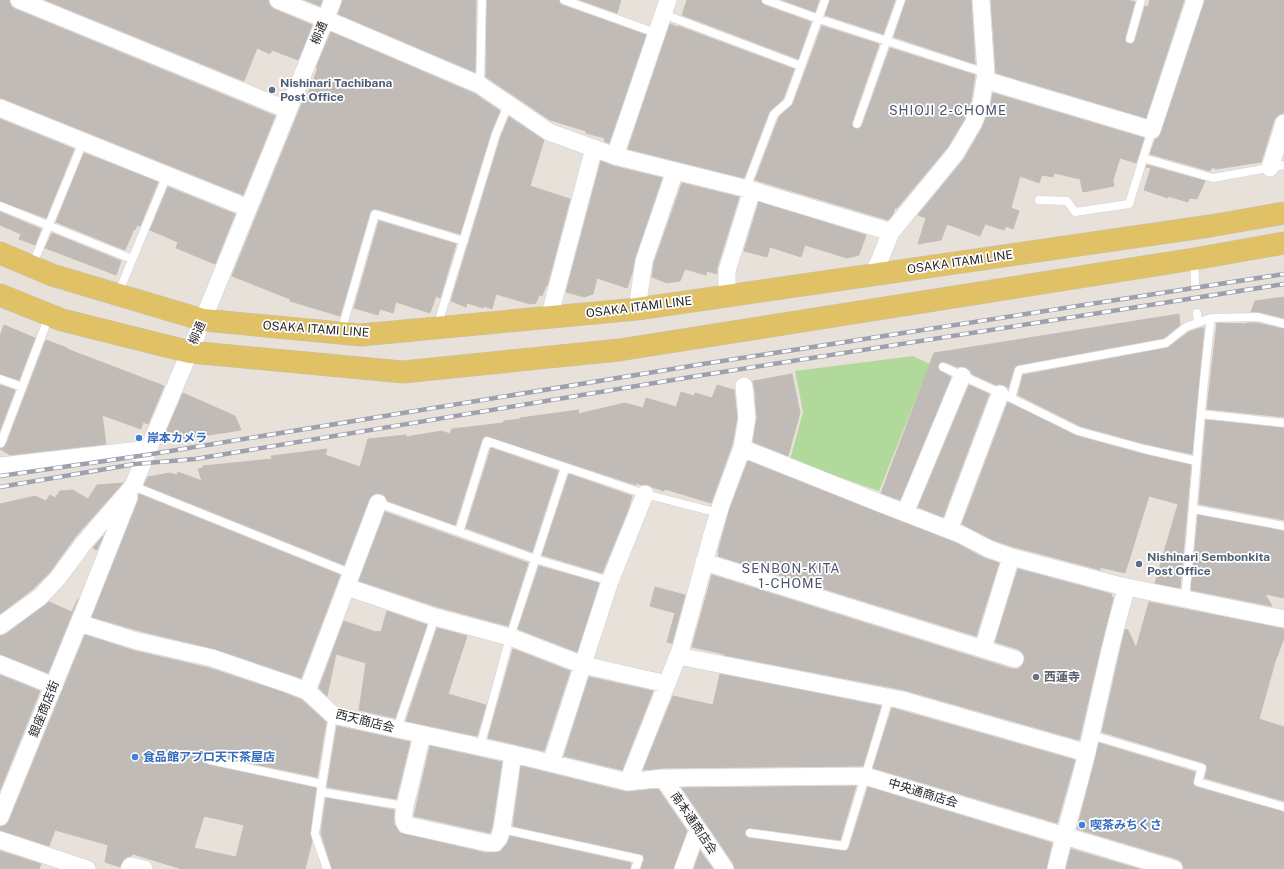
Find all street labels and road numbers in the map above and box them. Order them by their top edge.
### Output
street label: 柳通 [308,19,330,47]
street label: OSAKA ITAMI LINE [906,248,1014,276]
street label: OSAKA ITAMI LINE [585,294,693,320]
street label: OSAKA ITAMI LINE [262,318,370,340]
street label: 柳通 [186,319,208,347]
street label: 銀座商店街 [26,679,62,739]
street label: 西天商店会 [334,707,396,735]
street label: 中央通商店会 [887,776,959,810]
street label: 南本通商店会 [668,789,720,857]

